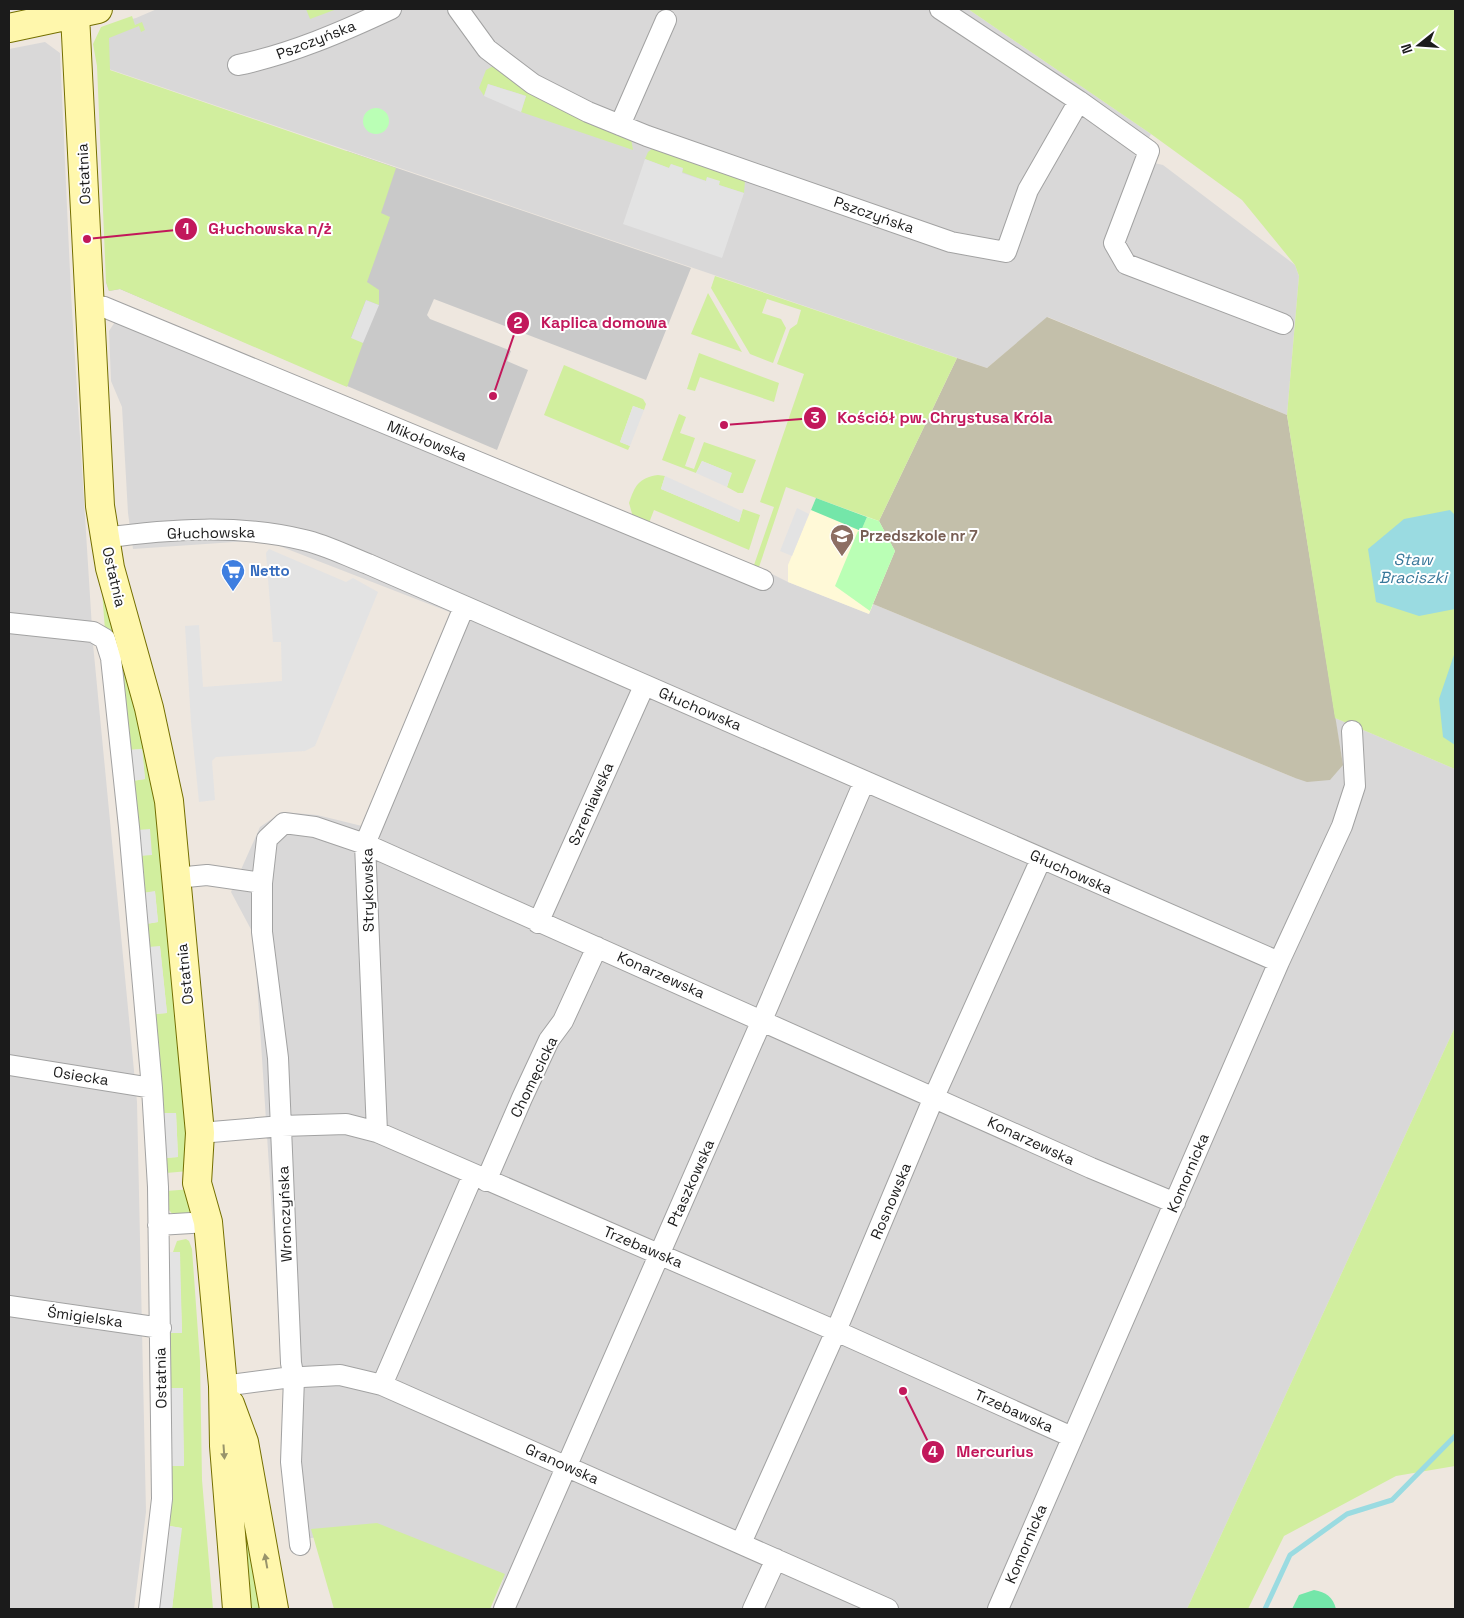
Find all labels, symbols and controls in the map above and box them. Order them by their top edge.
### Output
street label: Pszczyńska [273,16,359,63]
north arrow [1394,20,1444,70]
text: N [1397,42,1417,56]
street label: Ostatnia [72,143,95,205]
street label: Pszczyńska [832,192,917,237]
callout: Głuchowska n/ż [173,213,342,244]
text: Głuchowska n/ż [208,218,332,239]
text: 1 [183,219,189,238]
callout: Kaplica domowa [506,307,677,338]
text: Kaplica domowa [541,312,667,333]
text: 2 [514,313,523,332]
callout: Kościół pw. Chrystusa Króla [802,402,1063,433]
text: Kościół pw. Chrystusa Króla [837,407,1053,428]
text: 3 [810,408,820,427]
street label: Mikołowska [384,416,470,465]
street label: Głuchowska [167,522,256,543]
school or university icon: Przedszkole nr 7 [829,523,855,557]
place label: Przedszkole nr 7 [860,526,977,545]
street label: Ostatnia [98,545,131,609]
water label: Staw Braciszki [1379,549,1449,588]
supermarket icon: Netto [220,558,246,592]
place label: Netto [250,561,290,580]
street label: Głuchowska [656,683,745,735]
street label: Szreniawska [564,759,617,848]
street label: Głuchowska [1027,845,1116,898]
street label: Strykowska [357,847,378,932]
street label: Ostatnia [172,942,197,1005]
street label: Konarzewska [614,947,708,1003]
street label: Chomęcicka [506,1033,562,1120]
street label: Osiecka [52,1062,111,1089]
street label: Konarzewska [985,1112,1078,1169]
street label: Komornicka [1162,1130,1213,1215]
street label: Ptaszkowska [663,1136,718,1229]
street label: Rosnowska [866,1159,915,1242]
street label: Wronczyńska [273,1165,296,1262]
street label: Trzebawska [601,1221,686,1272]
street label: Śmigielska [46,1302,124,1331]
street label: Ostatnia [150,1347,171,1409]
street label: Trzebawska [972,1385,1057,1437]
callout: Mercurius [921,1436,1043,1467]
street label: Granowska [522,1439,602,1488]
text: Mercurius [956,1441,1034,1462]
text: 4 [928,1442,938,1461]
one-way arrow [220,1445,228,1461]
street label: Komornicka [1000,1501,1051,1586]
one-way arrow [261,1553,269,1569]

